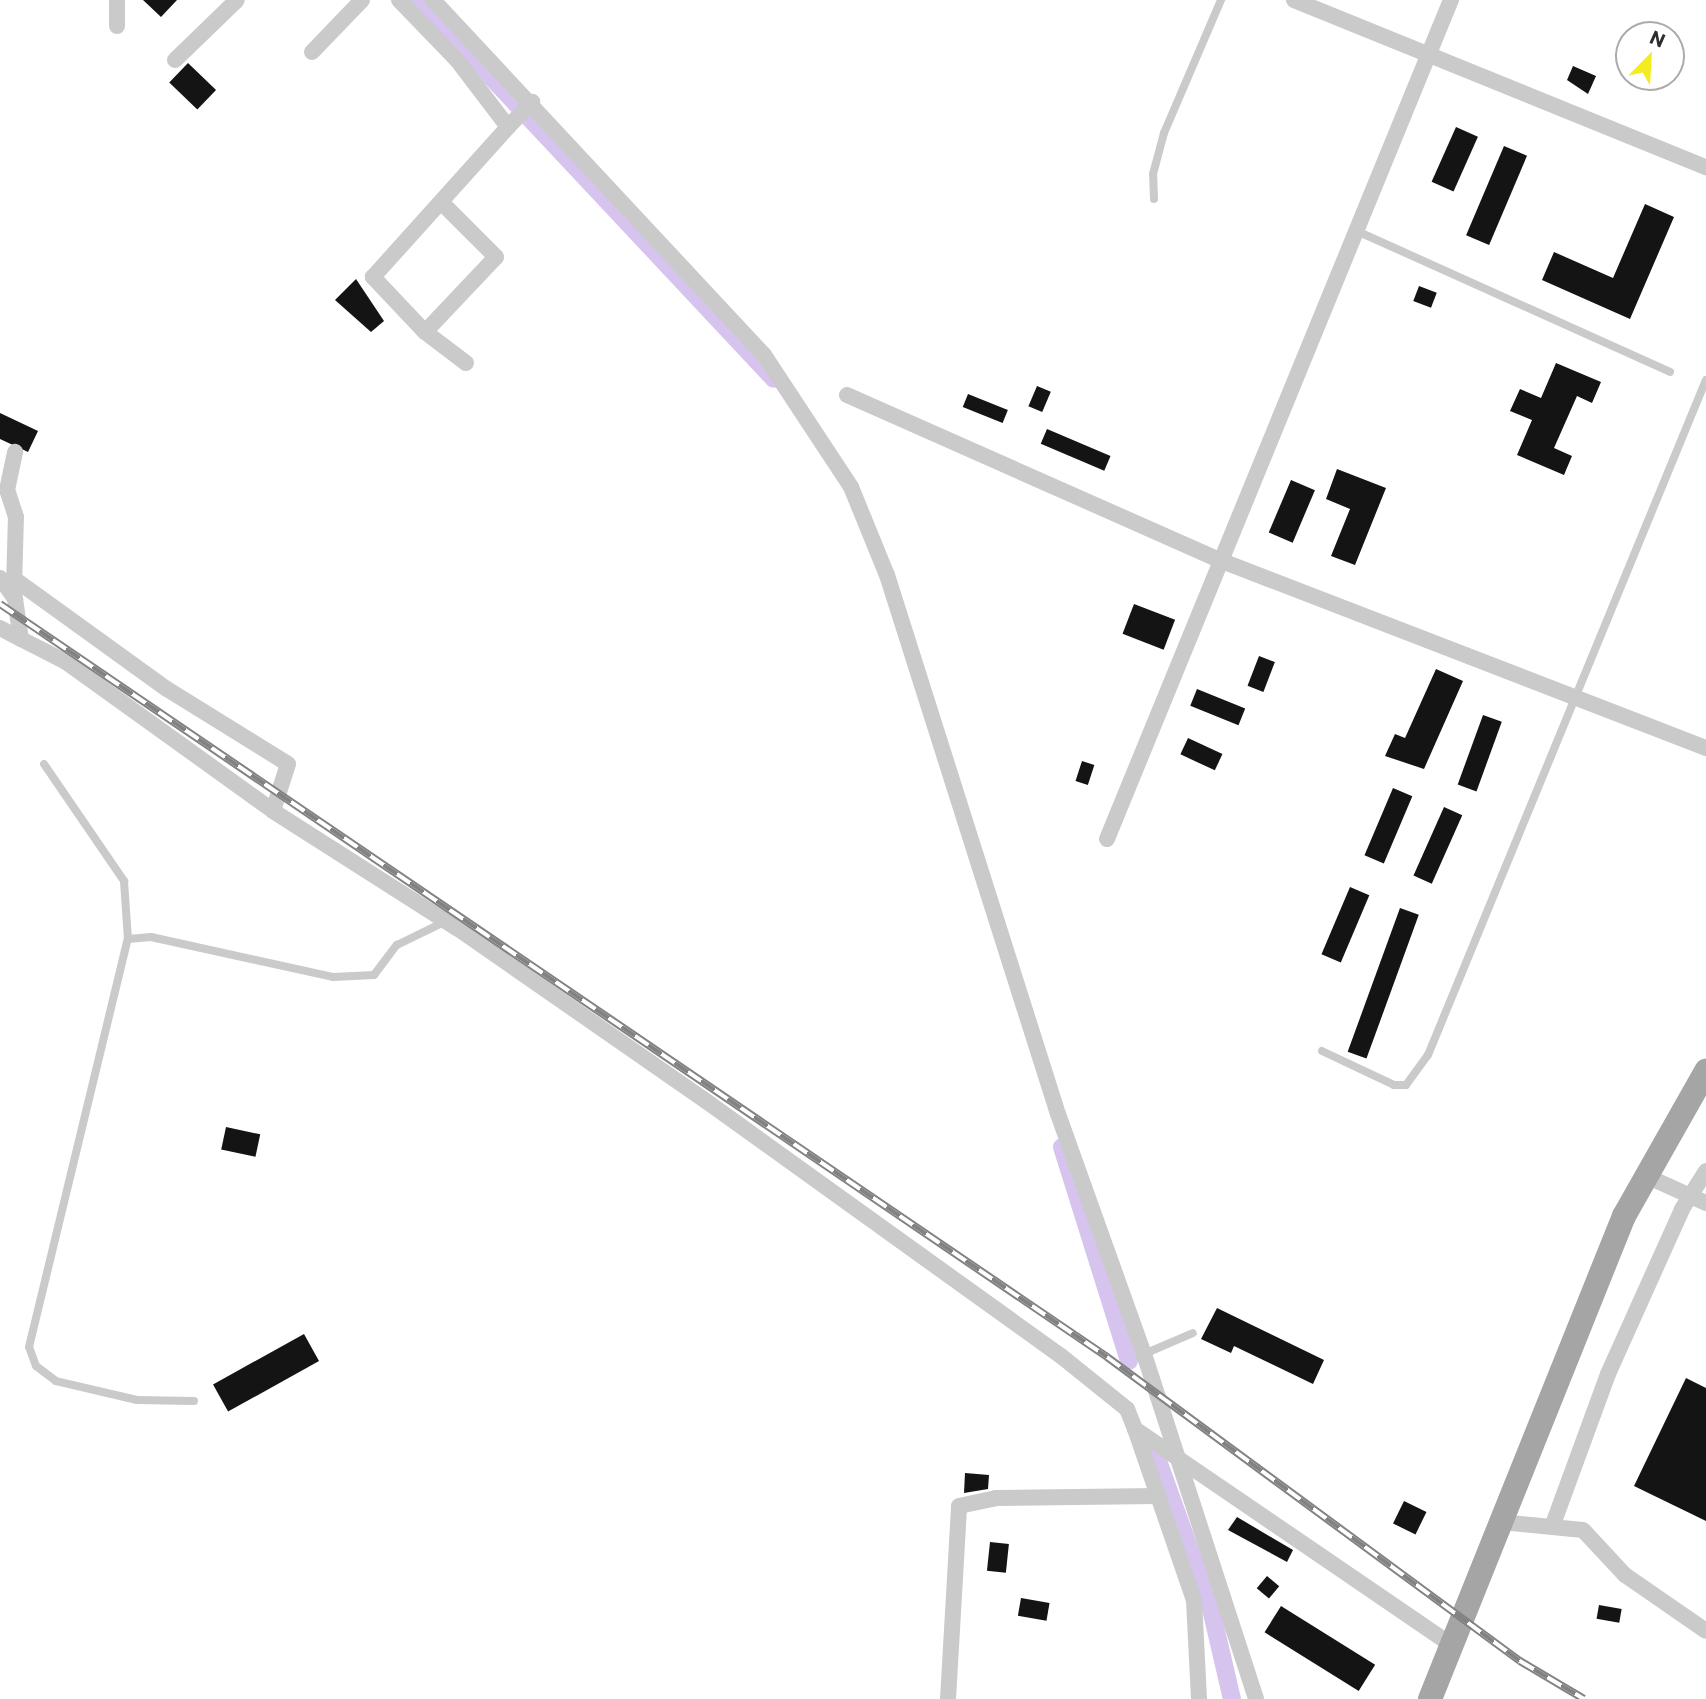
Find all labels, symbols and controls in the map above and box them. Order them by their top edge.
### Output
north arrow [1615,21,1685,91]
text: N [1647,25,1669,52]

